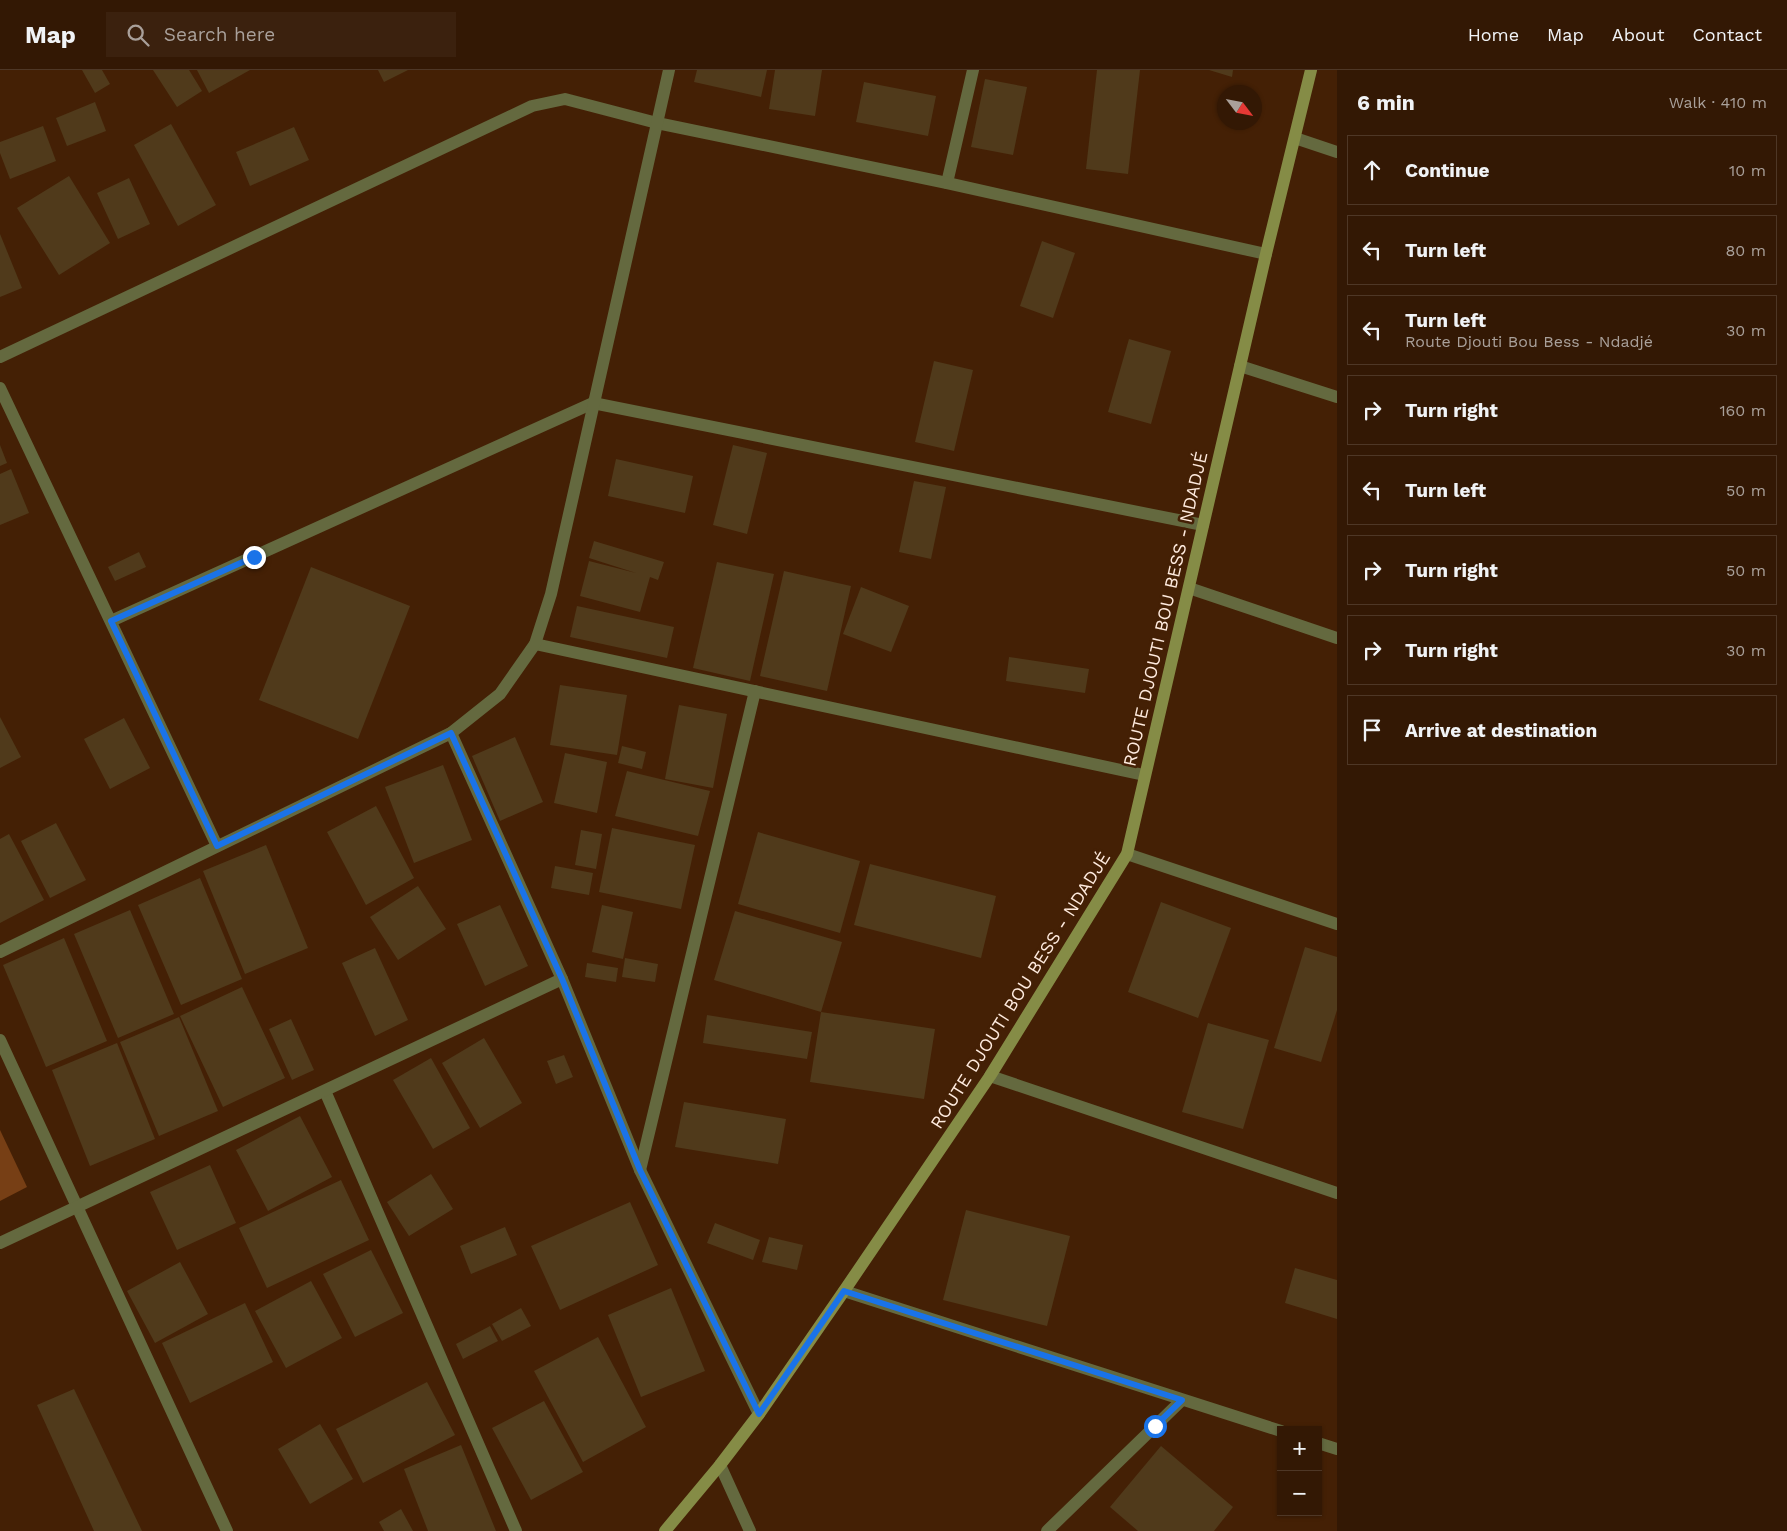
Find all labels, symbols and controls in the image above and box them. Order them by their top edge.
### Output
search box [106,12,456,57]
text: Map [25,21,76,49]
icon: search [124,21,152,49]
text: Search here [164,23,275,46]
text: Home [1468,24,1519,45]
text: Map [1547,24,1584,45]
text: About [1612,24,1664,45]
text: Contact [1692,24,1762,45]
north arrow [1217,85,1262,130]
text: 6 min [1357,90,1415,115]
text: Walk · 410 m [1669,93,1767,112]
icon: ahead [1358,156,1386,184]
text: Continue [1405,159,1489,182]
text: 10 m [1729,161,1766,180]
icon: left [1358,236,1386,264]
text: Turn left [1405,239,1486,262]
text: 80 m [1725,241,1766,260]
text: Turn left [1405,309,1486,332]
icon: left [1358,316,1386,344]
text: 30 m [1726,321,1766,340]
text: Route Djouti Bou Bess - Ndadjé [1405,332,1653,351]
icon: right [1358,396,1386,424]
text: Turn right [1405,399,1498,422]
text: 160 m [1719,401,1766,420]
street label: ROUTE DJOUTI BOU BESS - NDADJÉ [1118,450,1212,768]
icon: left [1358,476,1386,504]
text: Turn left [1405,479,1486,502]
text: 50 m [1726,481,1766,500]
route end [243,546,266,569]
icon: right [1358,556,1386,584]
text: Turn right [1405,559,1498,582]
text: 50 m [1726,561,1766,580]
icon: right [1358,636,1386,664]
text: Turn right [1405,639,1498,662]
text: 30 m [1726,641,1766,660]
icon: arrive [1358,716,1386,744]
text: Arrive at destination [1405,719,1597,742]
street label: ROUTE DJOUTI BOU BESS - NDADJÉ [926,848,1114,1132]
route start [1144,1415,1167,1438]
map controls [1277,1426,1322,1516]
button: + [1277,1426,1322,1471]
button: − [1277,1471,1322,1516]

